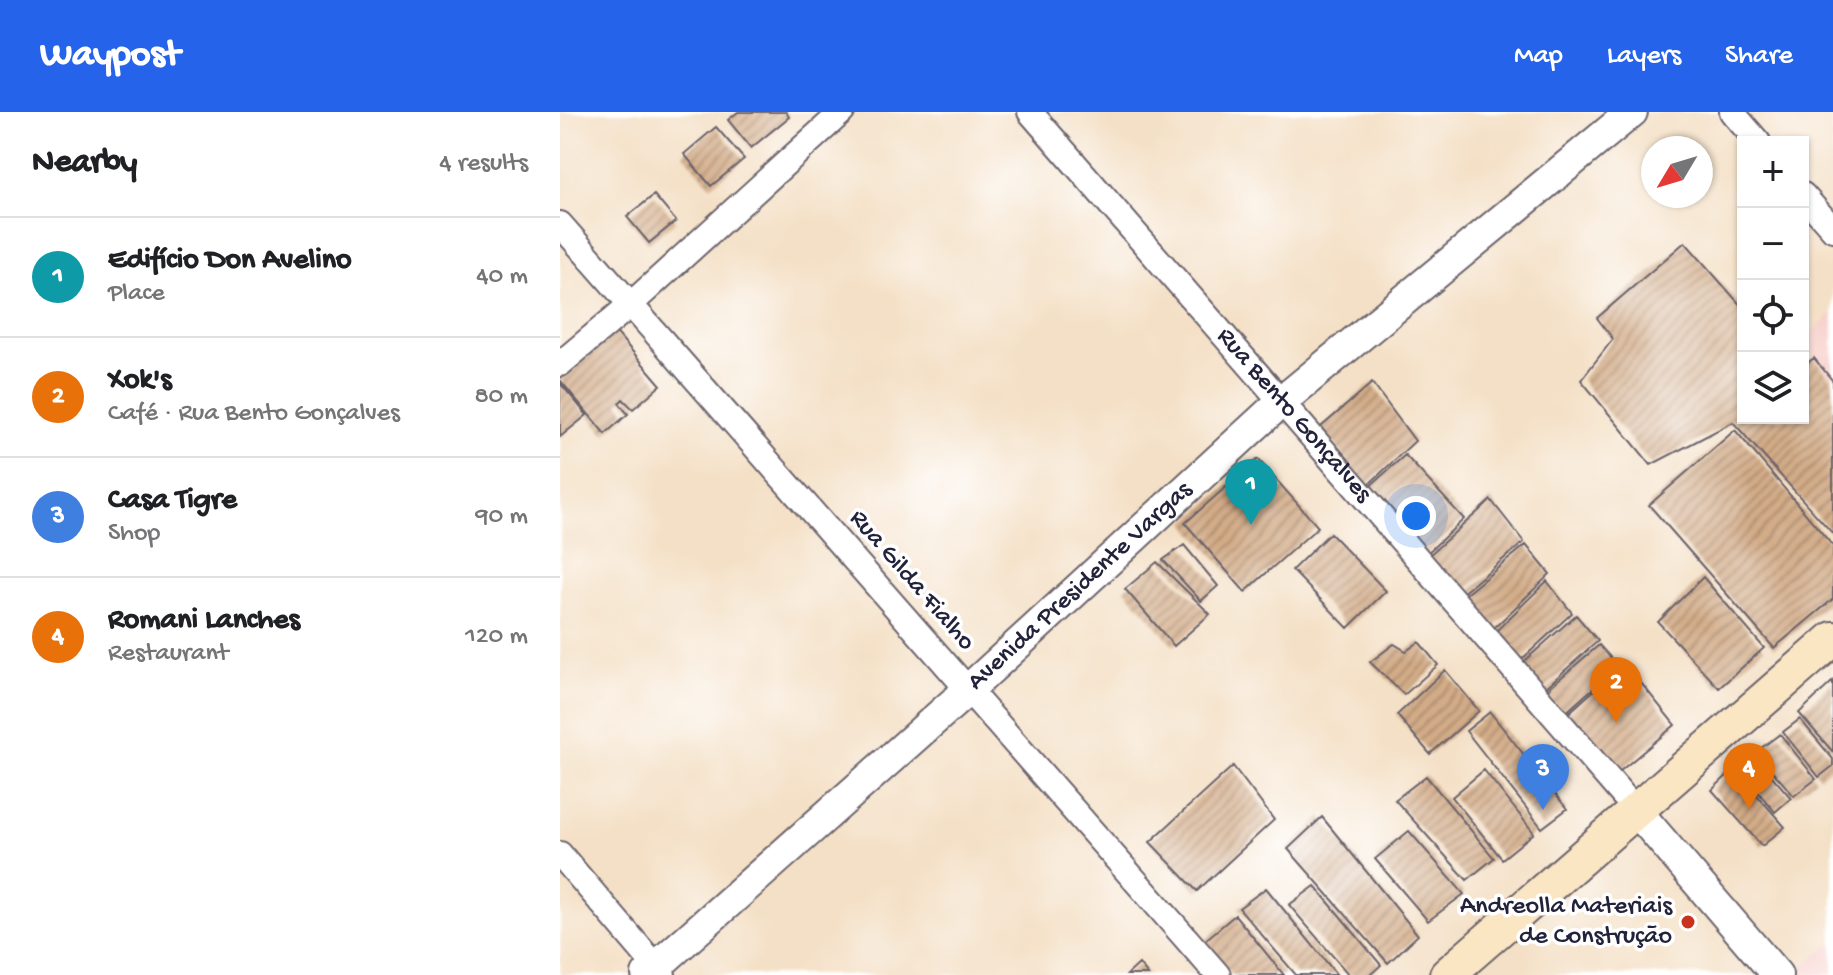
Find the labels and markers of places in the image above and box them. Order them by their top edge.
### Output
pin: 1 [1225,459,1277,525]
pin: 2 [1590,657,1642,723]
pin: 4 [1723,743,1775,809]
pin: 3 [1517,744,1569,810]
place label: Andreolla Materiais de Construção [1460,892,1673,953]
marker: Andreolla Materiais de Construção [1679,913,1697,931]

